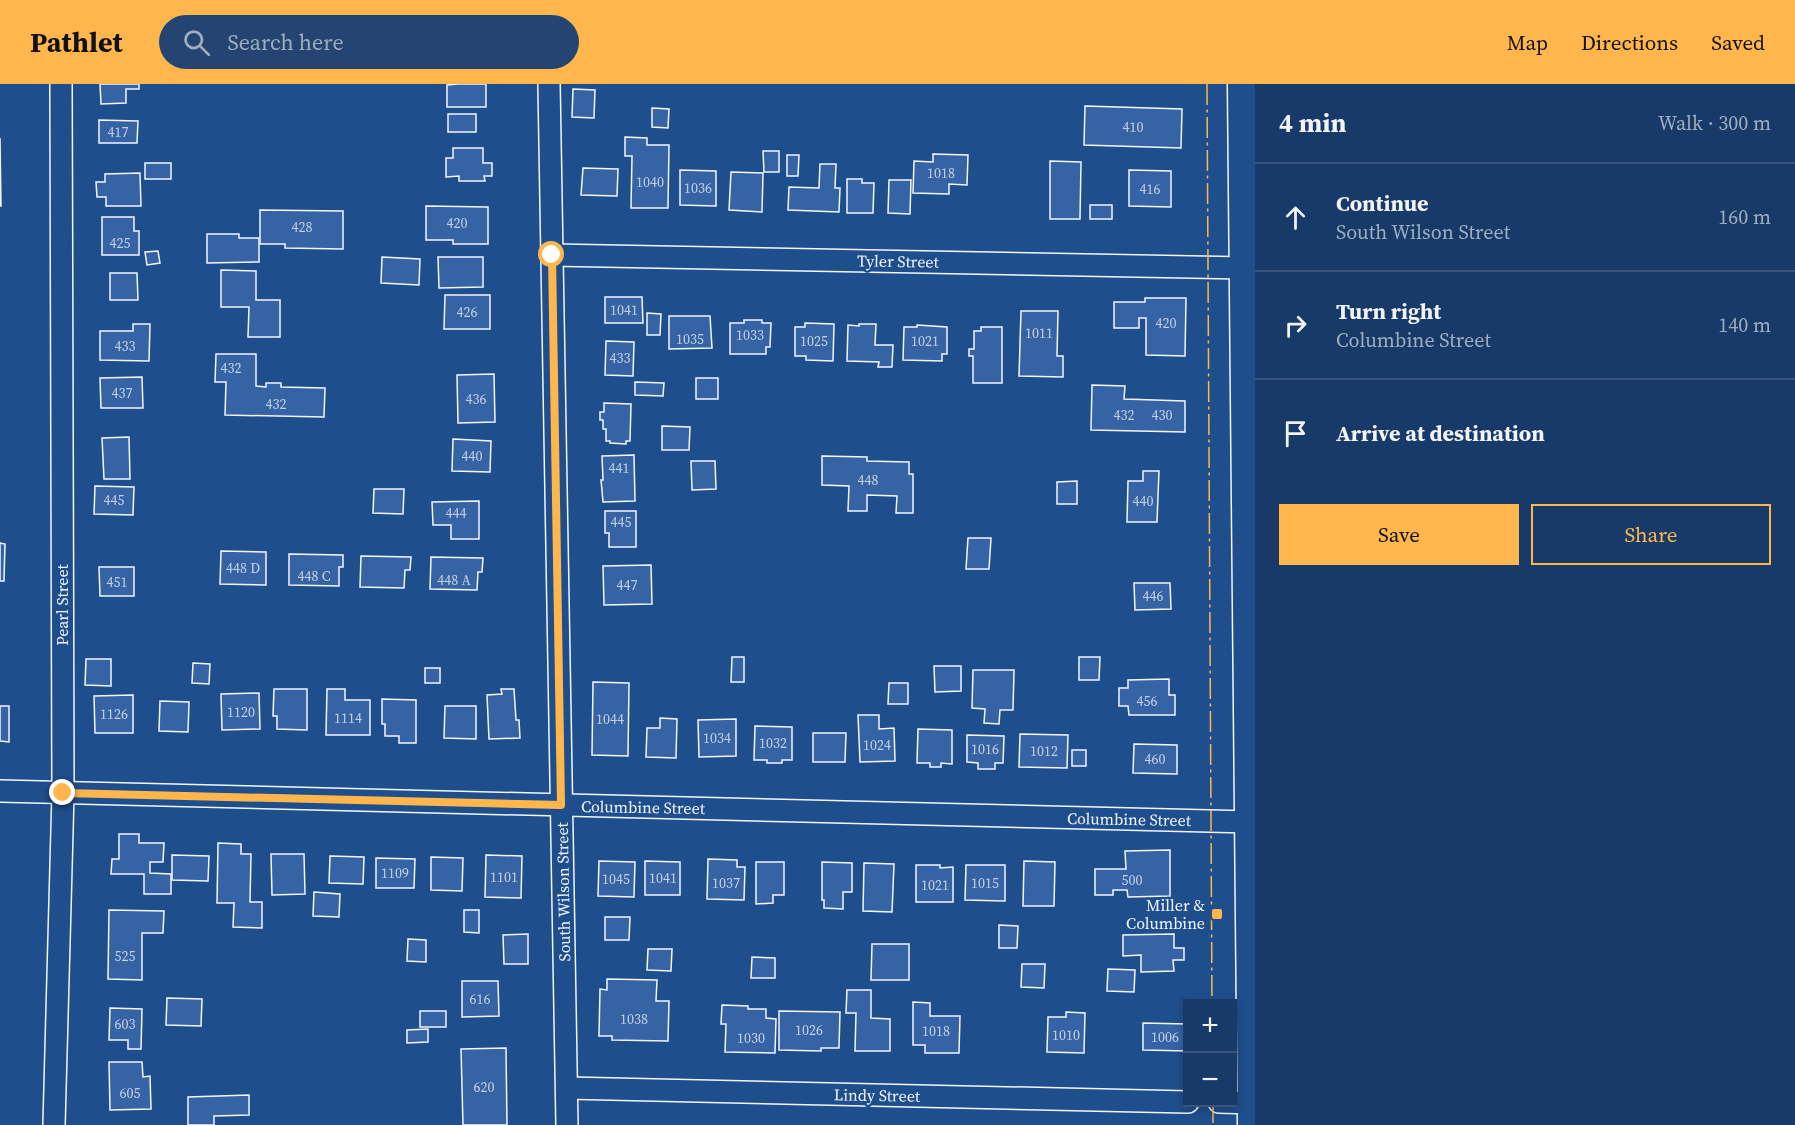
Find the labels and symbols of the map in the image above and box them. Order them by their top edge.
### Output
house number: 410 [1123,117,1144,137]
house number: 417 [108,122,129,142]
house number: 1018 [927,163,955,183]
house number: 1040 [636,172,664,192]
house number: 1036 [684,178,712,198]
house number: 416 [1140,179,1161,199]
house number: 420 [447,213,468,233]
house number: 428 [292,217,313,237]
house number: 425 [110,233,131,253]
route start [538,241,564,267]
street label: Tyler Street [857,249,940,273]
house number: 1041 [610,300,638,320]
house number: 426 [457,302,478,322]
house number: 420 [1156,313,1177,333]
house number: 1011 [1025,323,1053,343]
house number: 1033 [736,325,764,345]
house number: 1035 [676,329,704,349]
house number: 1025 [800,331,828,351]
house number: 1021 [911,331,939,351]
house number: 433 [115,336,136,356]
house number: 433 [610,348,631,368]
house number: 432 [221,358,242,378]
house number: 437 [112,383,133,403]
house number: 436 [466,389,487,409]
house number: 432 [266,394,287,414]
house number: 432 [1114,405,1135,425]
house number: 430 [1152,405,1173,425]
house number: 440 [462,446,483,466]
house number: 441 [609,458,630,478]
house number: 448 [858,470,879,490]
house number: 445 [104,490,125,510]
house number: 440 [1133,491,1154,511]
house number: 444 [446,503,467,523]
house number: 445 [611,512,632,532]
house number: 448 D [226,558,260,578]
street label: Pearl Street [51,563,73,646]
house number: 448 C [297,566,331,586]
house number: 448 A [437,570,471,590]
house number: 451 [107,572,128,592]
house number: 447 [617,575,638,595]
house number: 446 [1143,586,1164,606]
house number: 456 [1137,691,1158,711]
house number: 1120 [227,702,255,722]
house number: 1126 [100,704,128,724]
house number: 1114 [334,708,362,728]
house number: 1044 [596,709,624,729]
house number: 1034 [703,728,731,748]
house number: 1032 [759,733,787,753]
house number: 1024 [863,735,891,755]
house number: 1016 [971,739,999,759]
house number: 1012 [1030,741,1058,761]
house number: 460 [1145,749,1166,769]
route end [49,779,75,805]
street label: Columbine Street [581,795,706,819]
street label: Columbine Street [1067,807,1192,831]
street label: South Wilson Street [551,821,575,962]
house number: 1109 [381,863,409,883]
house number: 1101 [490,867,518,887]
house number: 1041 [649,868,677,888]
house number: 1045 [602,869,630,889]
house number: 500 [1122,870,1143,890]
house number: 1037 [712,873,740,893]
house number: 1015 [971,873,999,893]
house number: 1021 [921,875,949,895]
place label: Miller & Columbine [1126,894,1205,934]
marker: Miller & Columbine [1210,907,1224,921]
house number: 525 [115,946,136,966]
house number: 616 [470,989,491,1009]
house number: 1038 [620,1009,648,1029]
house number: 603 [115,1014,136,1034]
house number: 1026 [795,1020,823,1040]
house number: 1018 [922,1021,950,1041]
house number: 1010 [1052,1025,1080,1045]
house number: 1006 [1151,1027,1179,1047]
house number: 1030 [737,1028,765,1048]
house number: 620 [474,1077,495,1097]
house number: 605 [120,1083,141,1103]
street label: Lindy Street [834,1083,921,1107]

